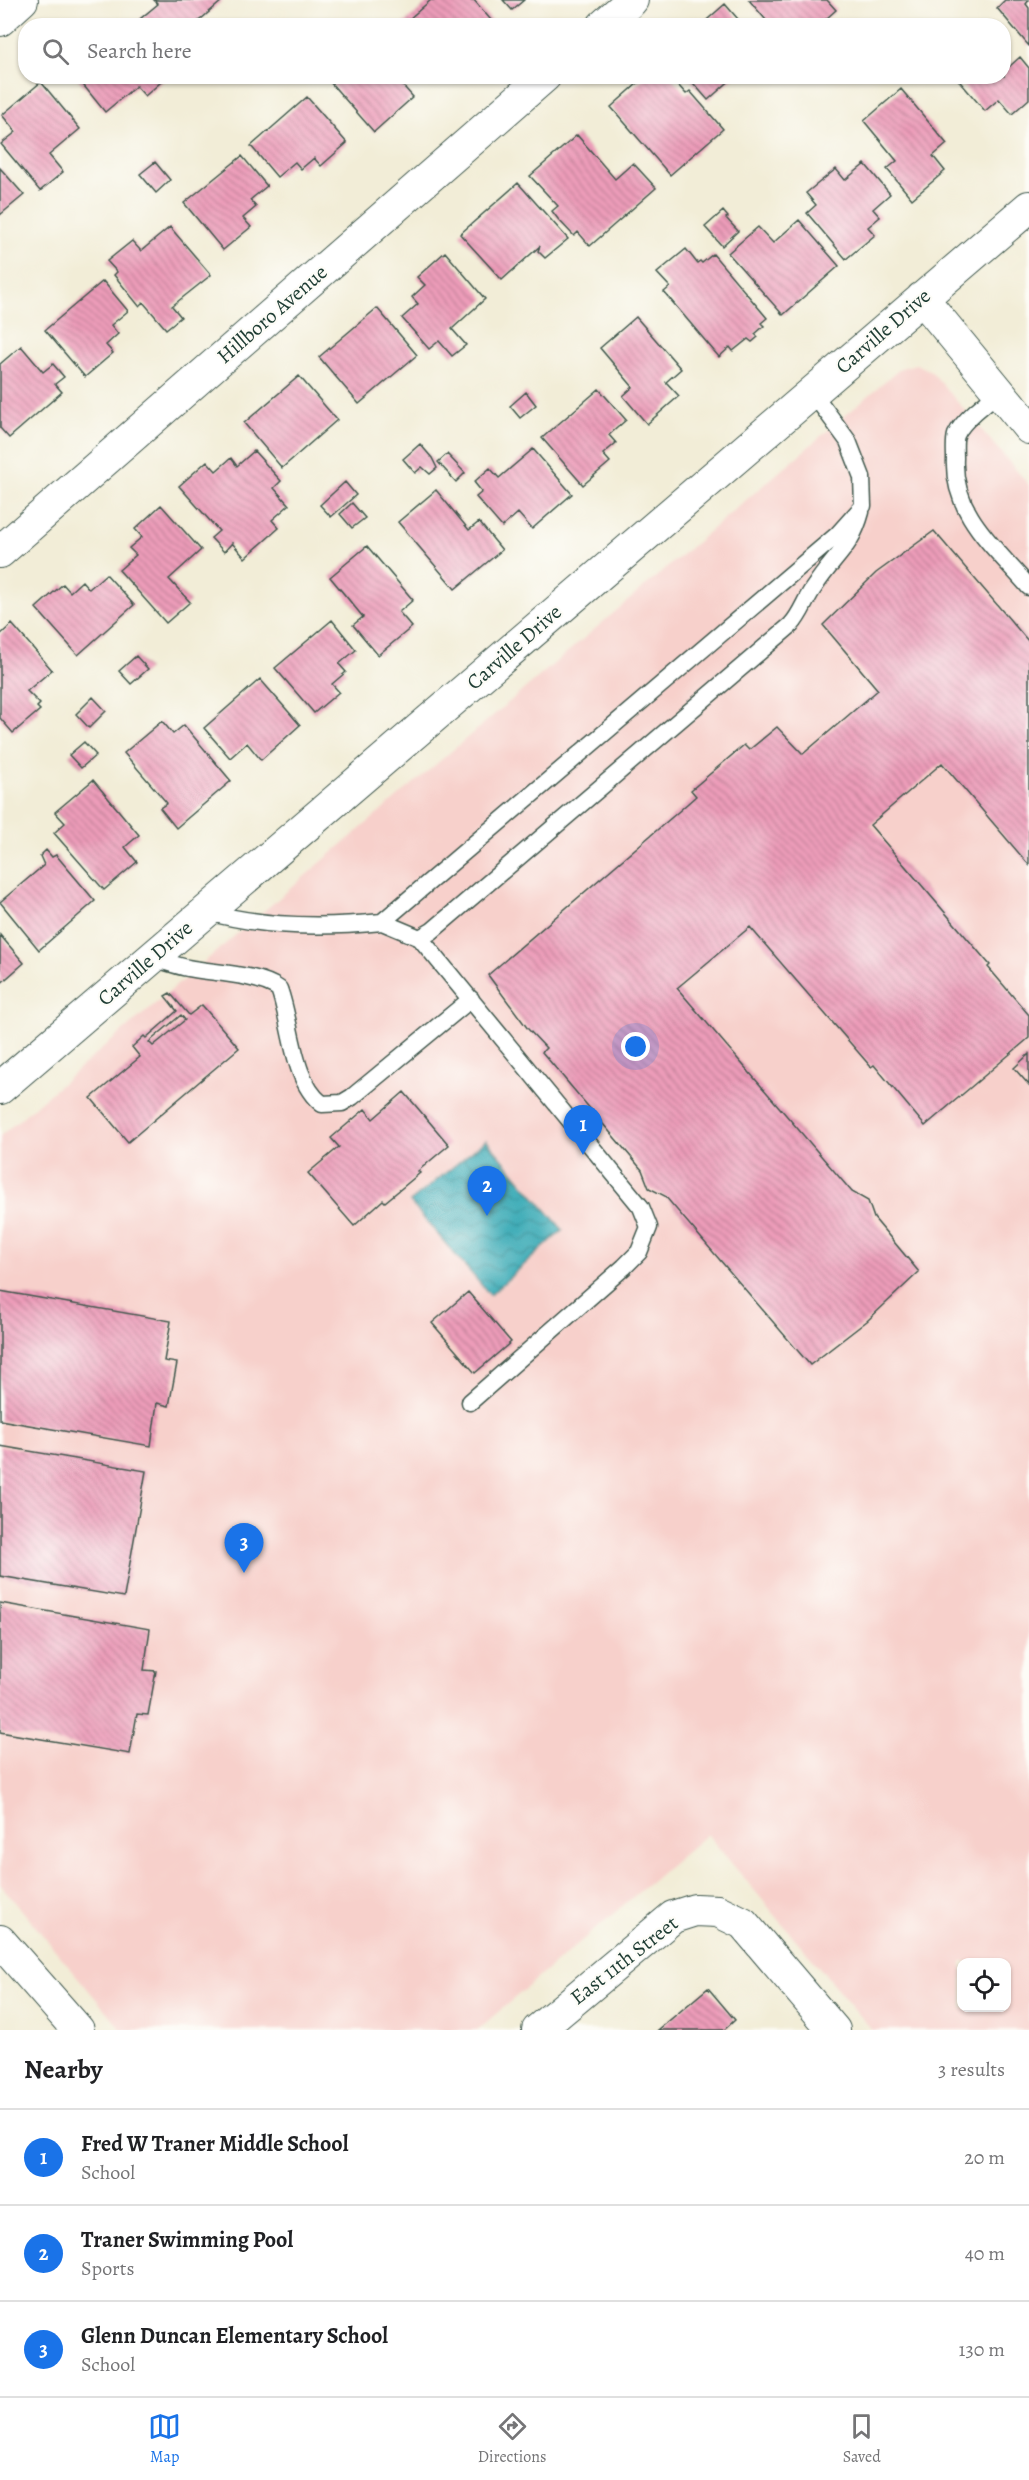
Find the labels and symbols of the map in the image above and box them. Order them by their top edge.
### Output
street label: Hillboro Avenue [211,258,333,370]
street label: Carville Drive [829,282,937,380]
street label: Carville Drive [460,598,568,696]
street label: Carville Drive [91,914,199,1012]
your location [621,1032,650,1061]
pin: 1 [564,1106,602,1155]
pin: 2 [468,1166,506,1216]
pin: 3 [224,1524,264,1573]
street label: East 11th Street [564,1909,684,2011]

